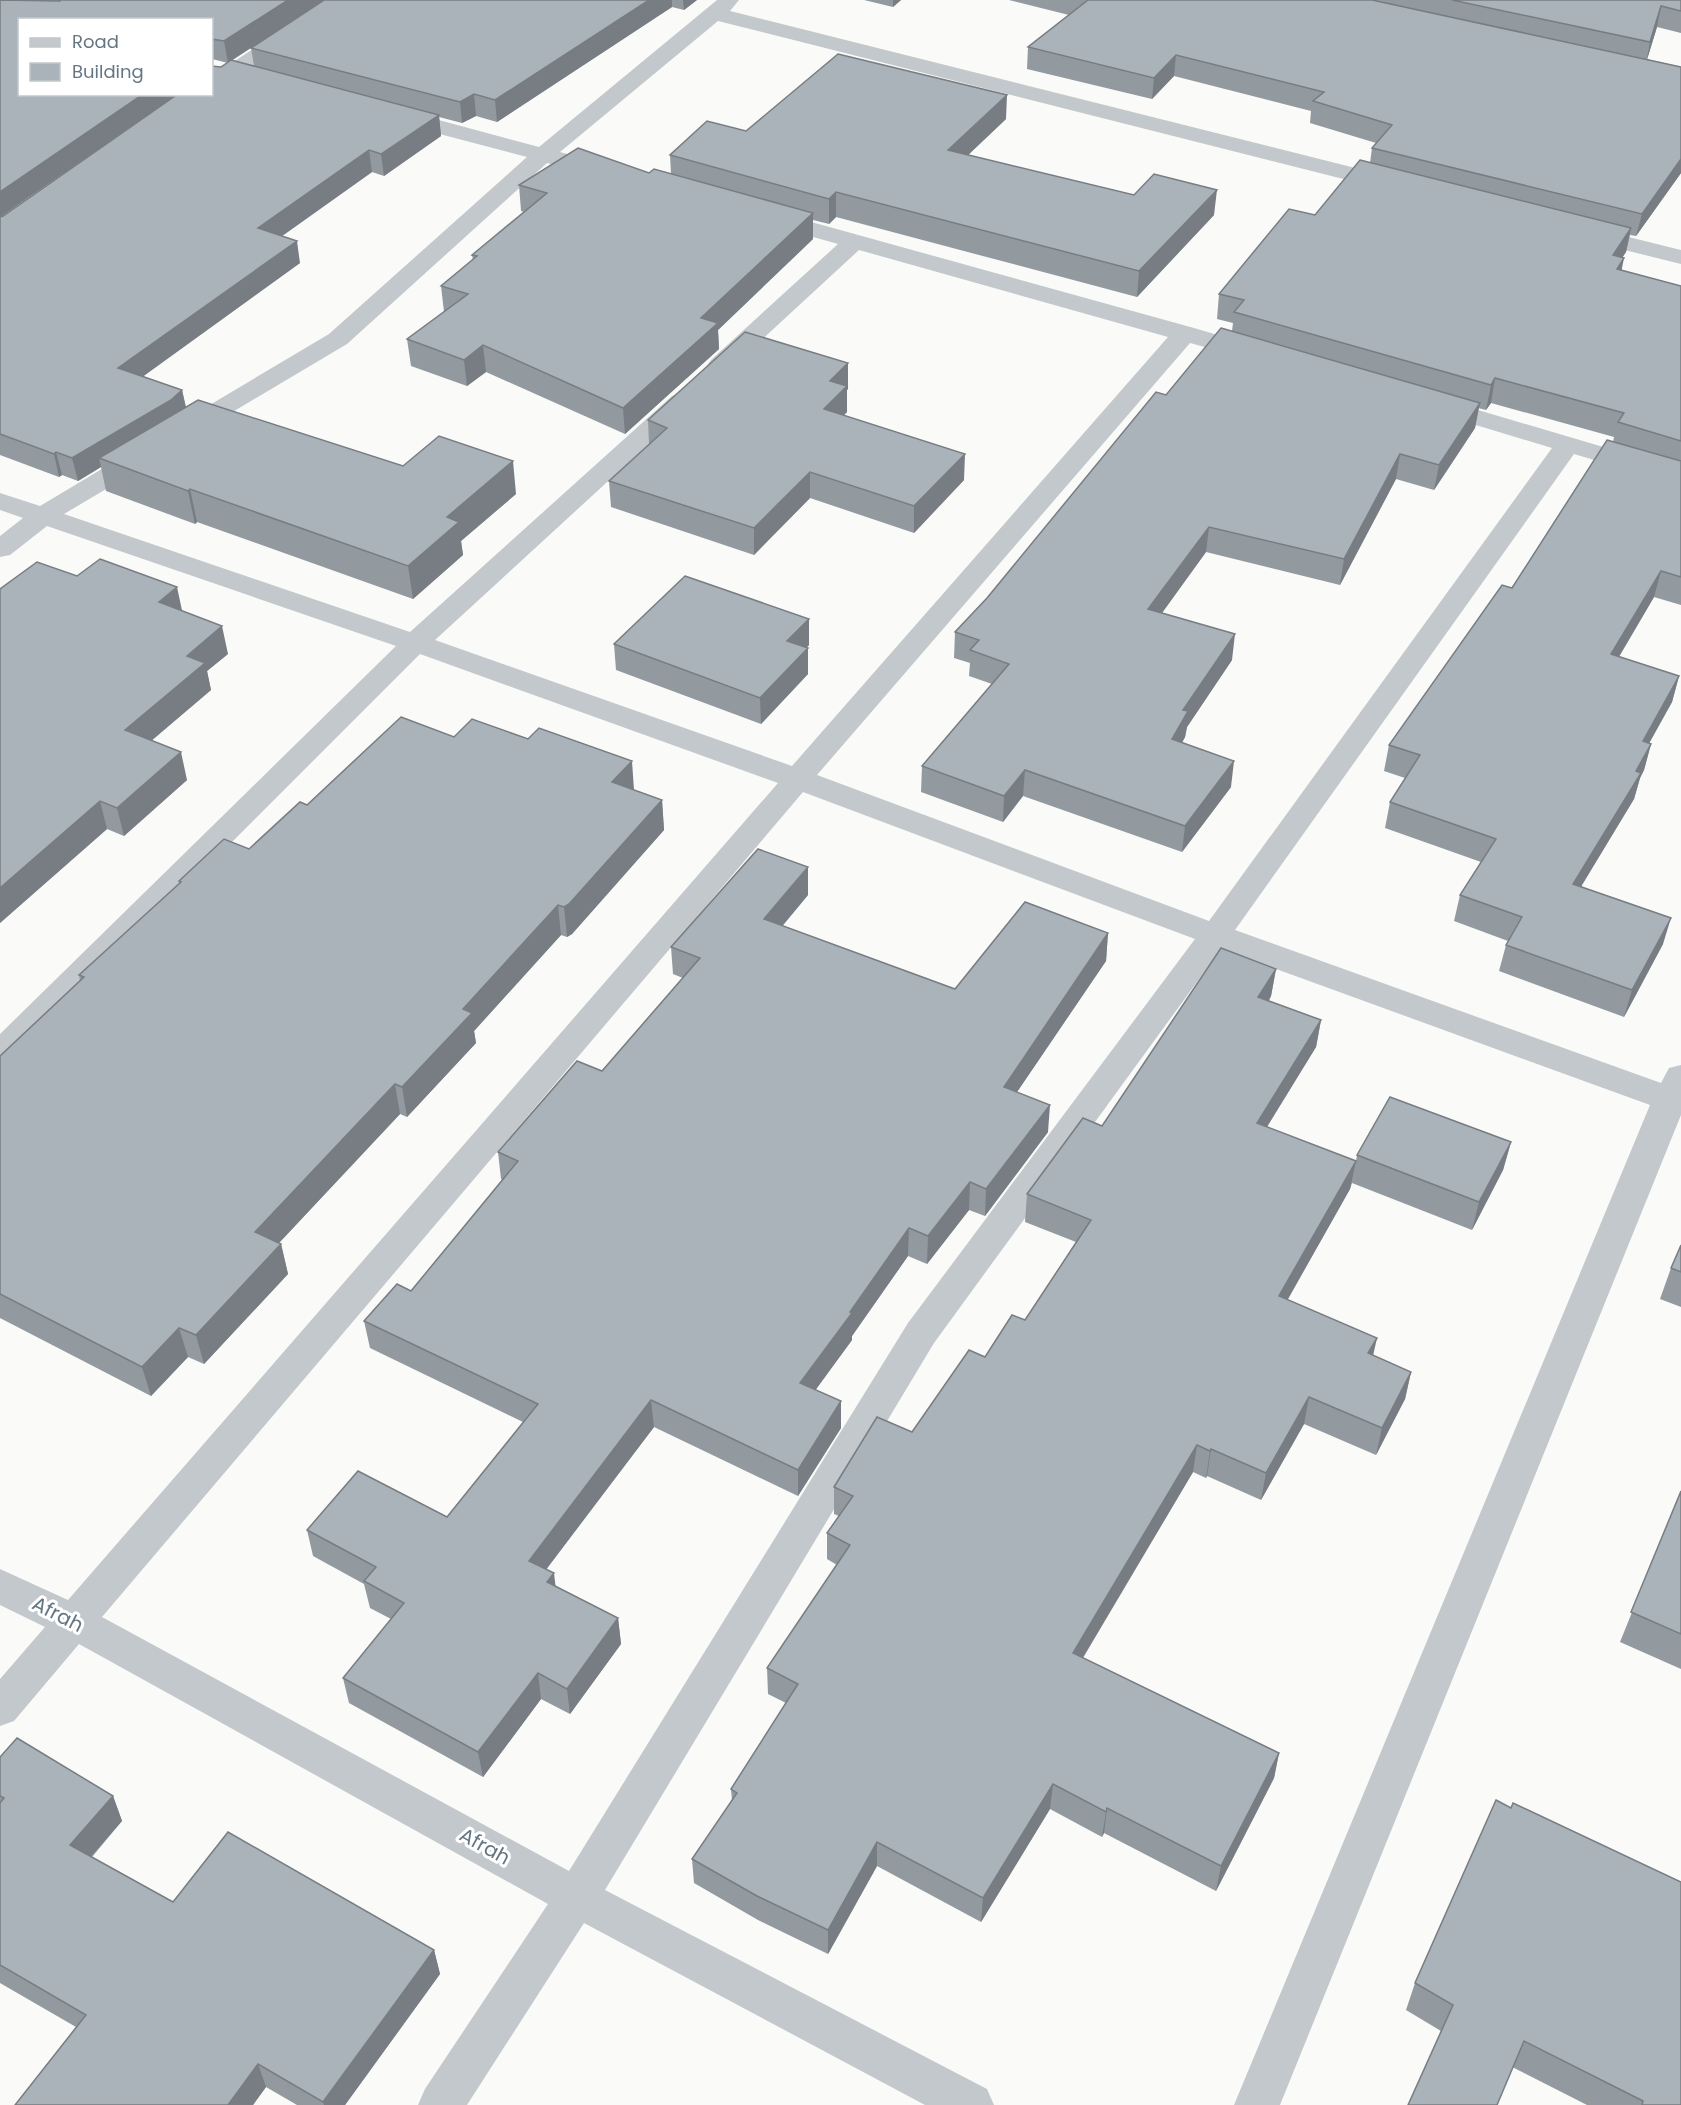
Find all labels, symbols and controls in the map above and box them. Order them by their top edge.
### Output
legend [18,18,213,96]
text: Road [72,29,119,54]
text: Building [72,59,144,84]
street label: Afrah [28,1589,88,1639]
street label: Afrah [455,1821,515,1871]

